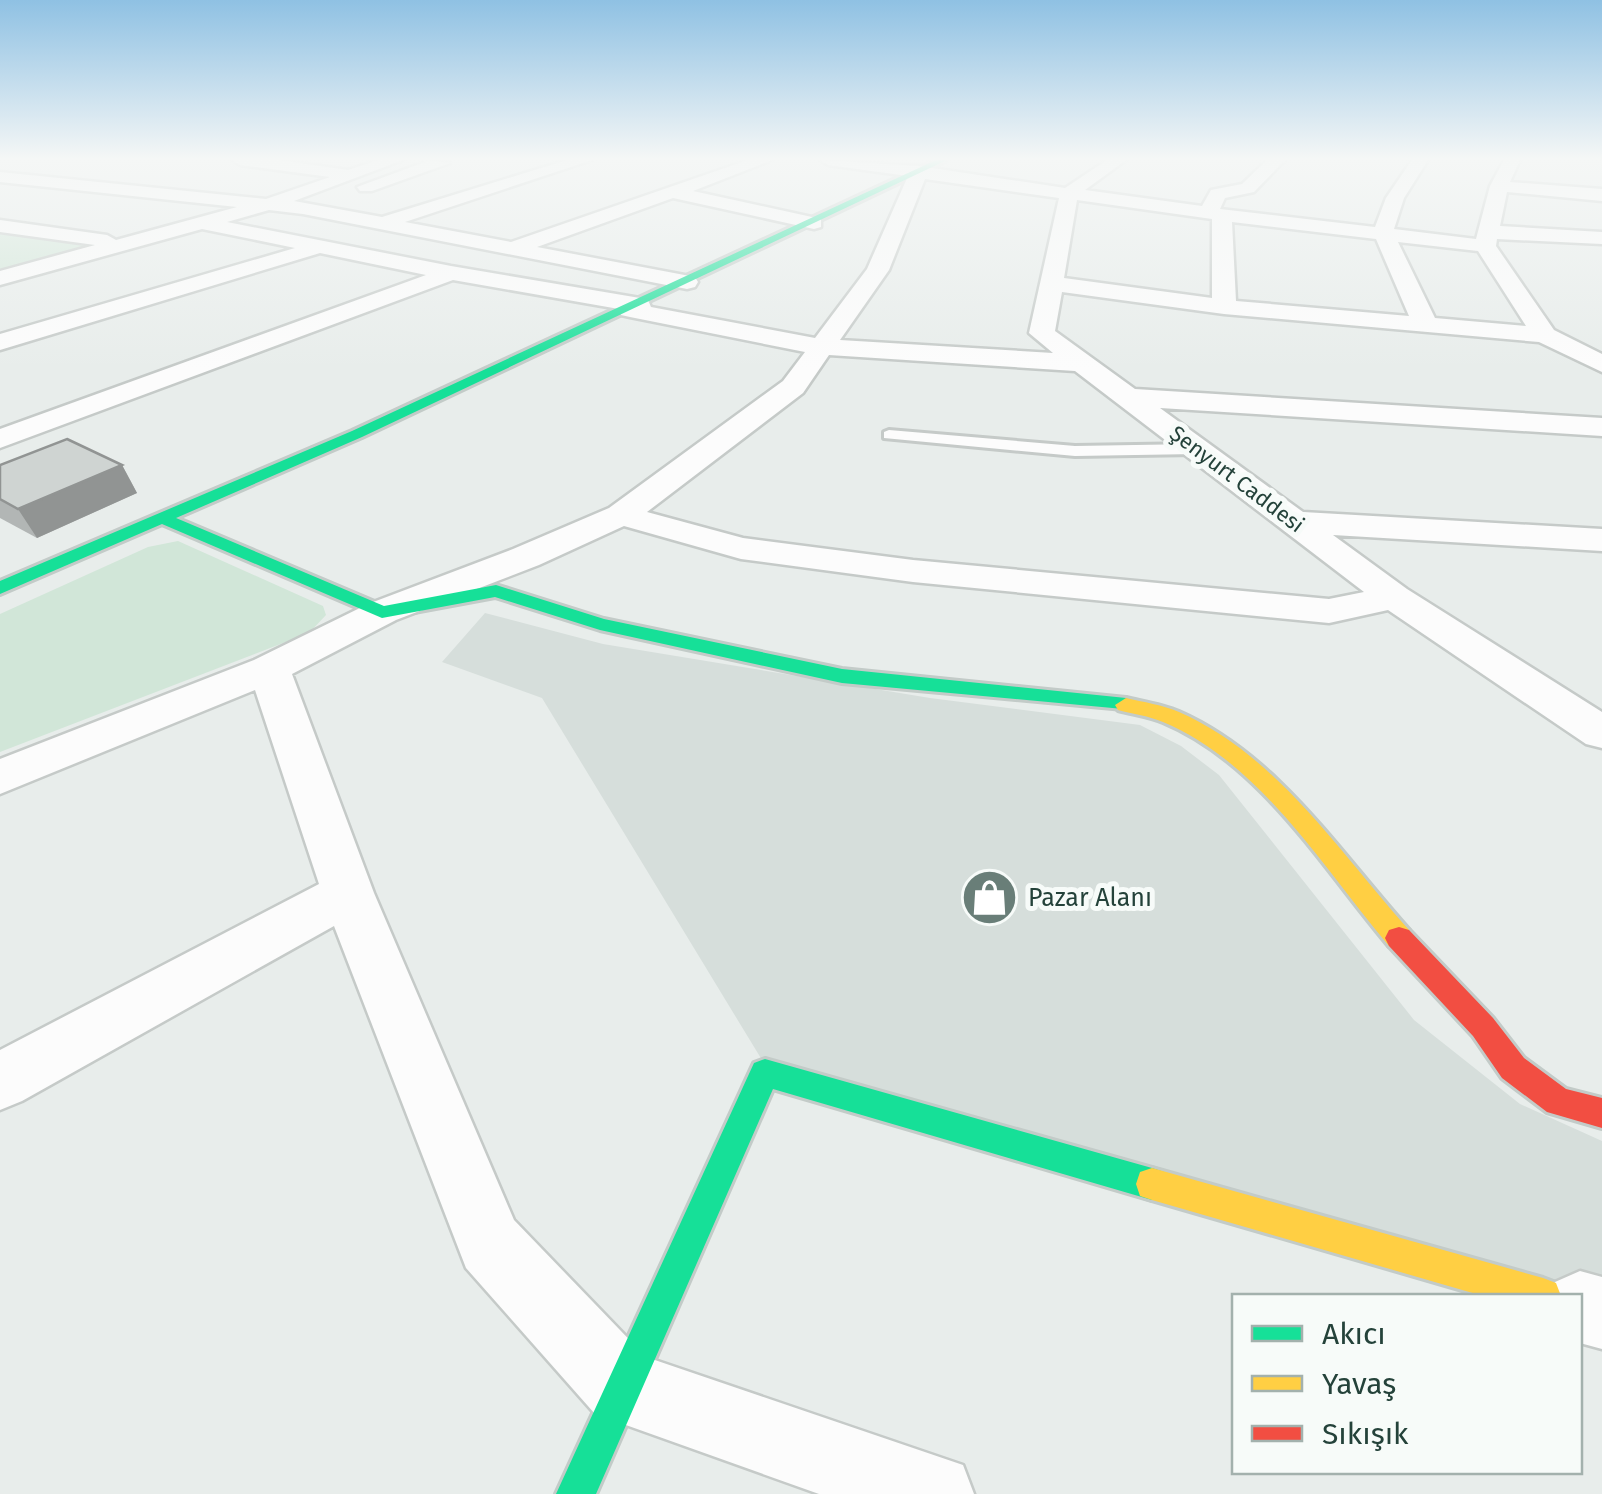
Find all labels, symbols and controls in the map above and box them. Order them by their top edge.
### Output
street label: Şenyurt Caddesi [1164,420,1310,538]
shop icon: Pazar Alanı [959,868,1019,928]
place label: Pazar Alanı [1028,883,1152,913]
legend [1232,1294,1582,1474]
text: Akıcı [1322,1316,1386,1352]
text: Yavaş [1322,1366,1396,1402]
text: Sıkışık [1322,1416,1409,1452]

